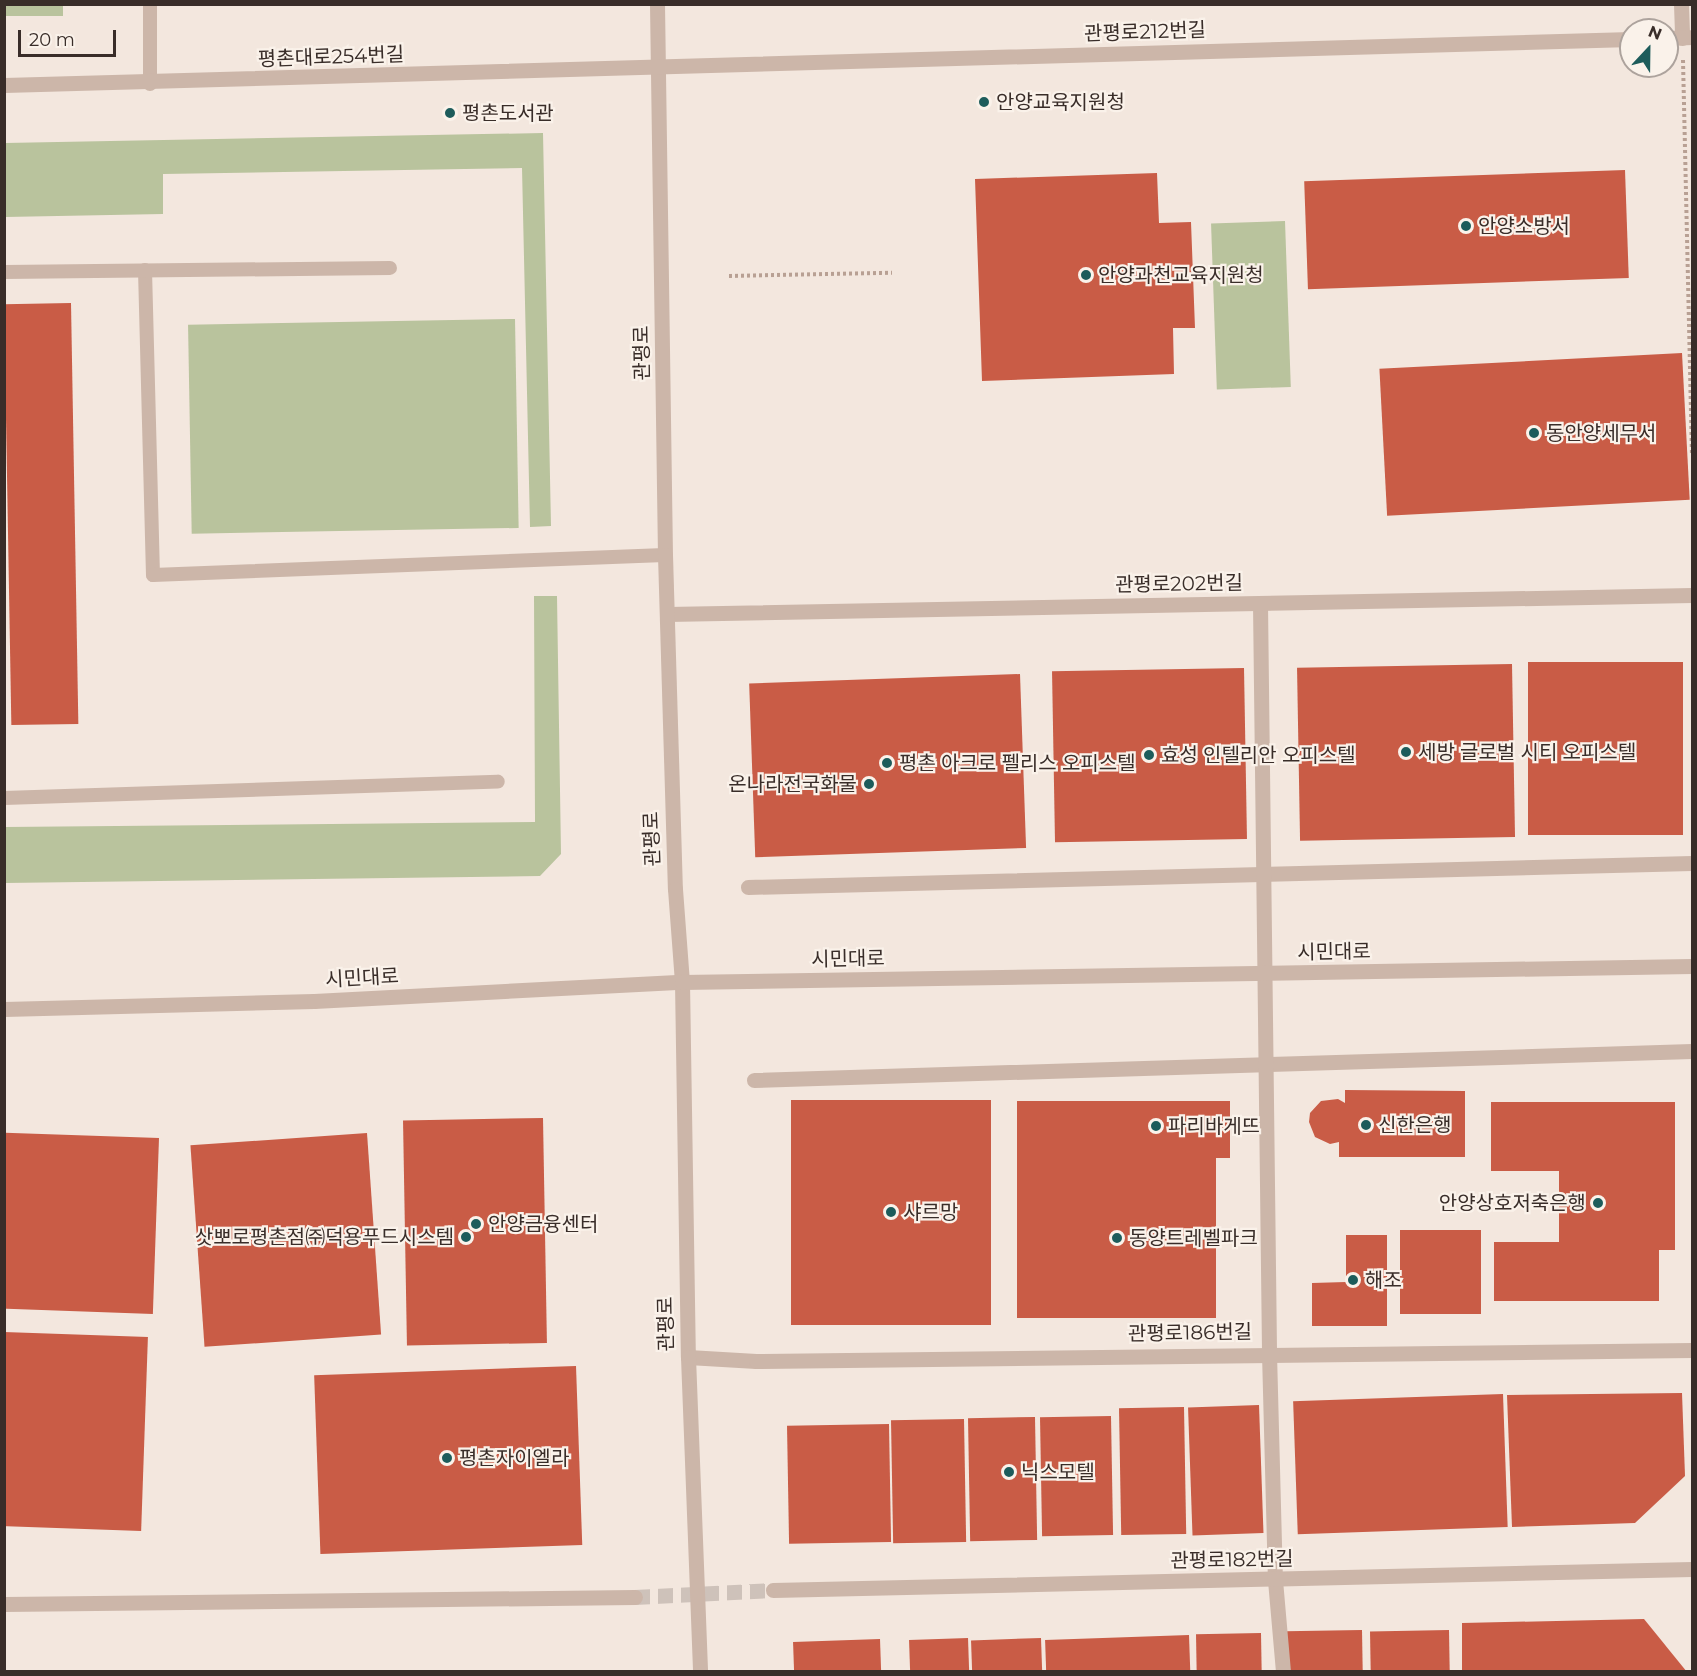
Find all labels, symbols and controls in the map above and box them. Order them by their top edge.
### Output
scale bar [21,18,118,56]
street label: 관평로212번길 [1084,18,1206,46]
north arrow [1619,18,1679,78]
text: N [1646,21,1665,44]
text: 20 m [29,29,75,51]
street label: 평촌대로254번길 [257,42,405,72]
place label: 안양교육지원청 [996,90,1125,114]
marker: 안양교육지원청 [977,95,991,109]
place label: 평촌도서관 [462,101,554,125]
marker: 평촌도서관 [443,106,457,120]
place label: 안양소방서 [1478,214,1570,238]
marker: 안양소방서 [1459,219,1473,233]
place label: 안양과천교육지원청 [1098,263,1264,287]
marker: 안양과천교육지원청 [1079,268,1093,282]
street label: 관평로 [630,325,654,381]
place label: 동안양세무서 [1546,421,1656,445]
marker: 동안양세무서 [1527,426,1541,440]
street label: 관평로202번길 [1115,571,1243,597]
place label: 세방 글로벌 시티 오피스텔 [1418,740,1636,764]
place label: 효성 인텔리안 오피스텔 [1161,743,1355,767]
marker: 세방 글로벌 시티 오피스텔 [1399,745,1413,759]
marker: 효성 인텔리안 오피스텔 [1142,748,1156,762]
place label: 평촌 아크로 펠리스 오피스텔 [899,751,1136,775]
marker: 평촌 아크로 펠리스 오피스텔 [880,756,894,770]
place label: 온나라전국화물 [728,772,857,796]
marker: 온나라전국화물 [862,777,876,791]
street label: 관평로 [639,811,665,867]
street label: 시민대로 [1297,939,1371,965]
street label: 시민대로 [811,946,885,972]
street label: 시민대로 [325,964,399,992]
place label: 신한은행 [1378,1113,1452,1137]
place label: 파리바게뜨 [1168,1114,1260,1138]
marker: 신한은행 [1359,1118,1373,1132]
marker: 파리바게뜨 [1149,1119,1163,1133]
place label: 안양상호저축은행 [1439,1191,1586,1215]
marker: 안양상호저축은행 [1591,1196,1605,1210]
place label: 샤르망 [903,1200,958,1224]
marker: 샤르망 [884,1205,898,1219]
place label: 안양금융센터 [488,1212,598,1236]
marker: 안양금융센터 [469,1217,483,1231]
place label: 삿뽀로평촌점㈜덕용푸드시스템 [195,1225,454,1249]
place label: 동양트레벨파크 [1129,1226,1258,1250]
marker: 삿뽀로평촌점㈜덕용푸드시스템 [459,1230,473,1244]
marker: 동양트레벨파크 [1110,1231,1124,1245]
place label: 해조 [1365,1268,1402,1292]
marker: 해조 [1346,1273,1360,1287]
street label: 관평로 [654,1296,678,1352]
street label: 관평로186번길 [1128,1320,1252,1346]
place label: 평촌자이엘라 [459,1446,569,1470]
marker: 평촌자이엘라 [440,1451,454,1465]
place label: 닉스모텔 [1021,1460,1095,1484]
marker: 닉스모텔 [1002,1465,1016,1479]
street label: 관평로182번길 [1170,1547,1294,1573]

